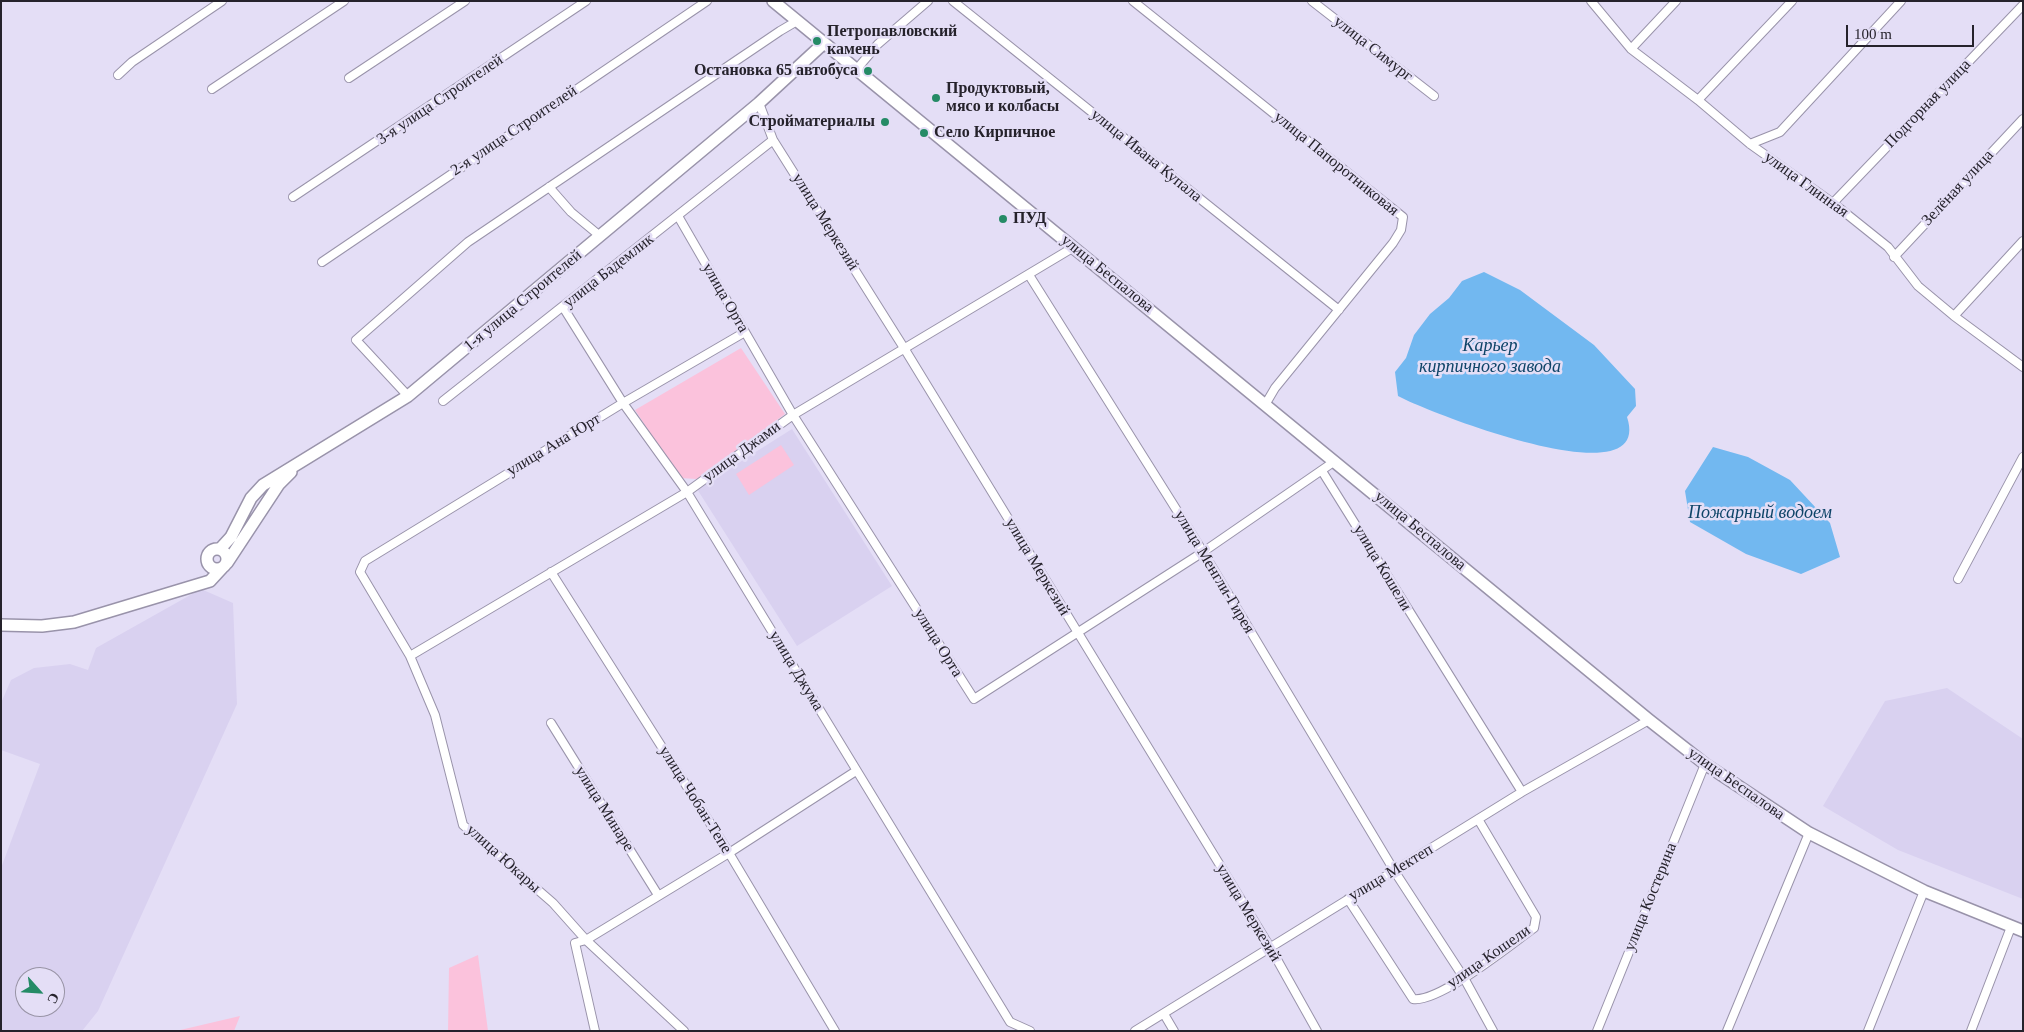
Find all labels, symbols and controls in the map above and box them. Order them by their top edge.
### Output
street label: улица Симург [1329,12,1417,86]
scale bar [1849,15,1976,47]
place label: Петропавловский камень [827,22,957,60]
text: 100 m [1854,26,1892,42]
marker: Петропавловский камень [811,35,823,47]
street label: 3-я улица Строителей [373,51,507,149]
street label: Подгорная улица [1881,56,1975,152]
place label: Остановка 65 автобуса [694,61,858,81]
marker: Остановка 65 автобуса [862,65,874,77]
place label: Продуктовый, мясо и колбасы [946,79,1059,117]
street label: 2-я улица Строителей [447,82,581,180]
marker: Продуктовый, мясо и колбасы [930,92,942,104]
street label: улица Ивана Купала [1087,105,1205,207]
street label: улица Папоротниковая [1270,108,1402,220]
place label: Стройматериалы [748,112,875,132]
marker: Стройматериалы [879,116,891,128]
place label: Село Кирпичное [934,123,1055,143]
marker: Село Кирпичное [918,127,930,139]
street label: Зелёная улица [1918,146,1998,230]
street label: улица Глинная [1760,148,1852,222]
street label: улица Меркезий [788,170,862,274]
place label: ПУД [1013,209,1047,229]
marker: ПУД [997,213,1009,225]
street label: улица Бадемлик [560,230,658,312]
street label: улица Беспалова [1057,231,1157,317]
street label: 1-я улица Строителей [460,246,586,356]
street label: улица Орта [697,260,753,336]
water label: Карьер кирпичного завода [1419,335,1561,378]
street label: улица Ана Юрт [504,409,604,481]
street label: улица Джами [699,417,785,487]
street label: улица Беспалова [1370,487,1470,575]
water label: Пожарный водоем [1688,502,1832,524]
street label: улица Менгли-Гирея [1170,507,1258,637]
street label: улица Меркезий [1000,515,1074,619]
street label: улица Кошели [1349,521,1415,615]
street label: улица Орта [909,605,967,681]
street label: улица Джума [764,627,828,715]
street label: улица Чобан-Тепе [654,743,736,857]
street label: улица Беспалова [1684,744,1788,824]
street label: улица Минаре [570,763,638,855]
street label: улица Юкары [462,821,544,897]
street label: улица Мектеп [1345,840,1437,906]
street label: улица Костерина [1621,840,1681,954]
street label: улица Меркезий [1211,861,1285,965]
street label: улица Кошели [1444,921,1534,993]
north arrow [15,967,65,1017]
text: С [44,991,62,1006]

